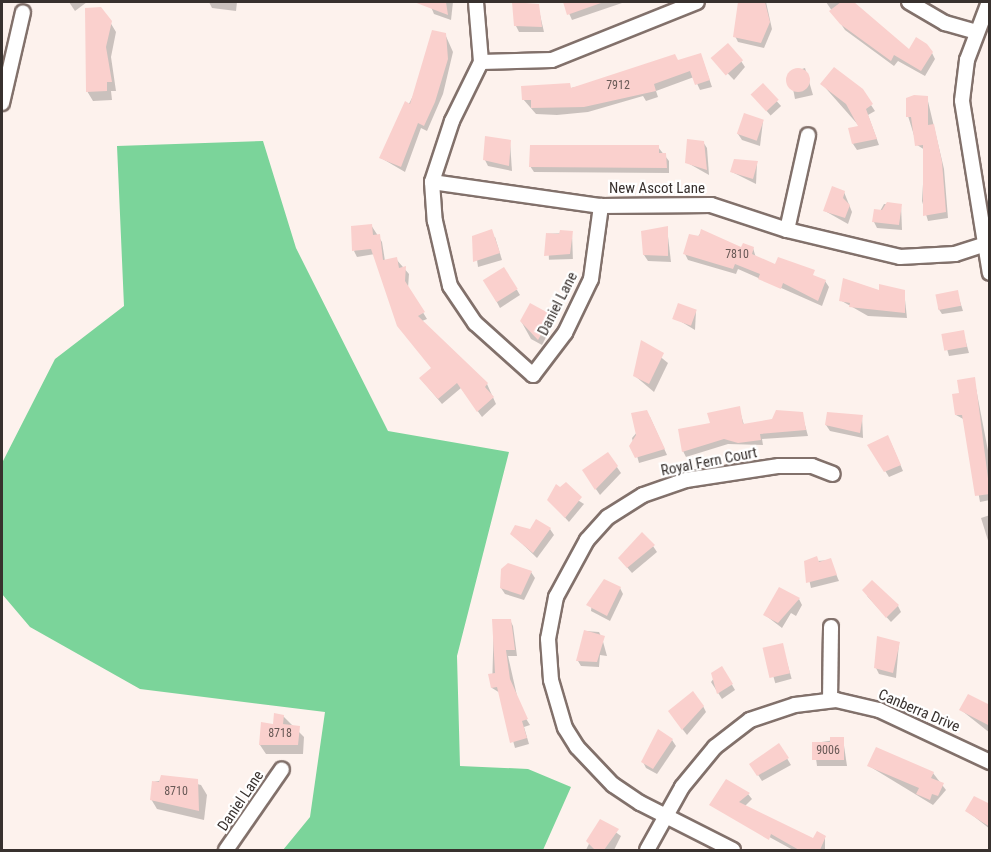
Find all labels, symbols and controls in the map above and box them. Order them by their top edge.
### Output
house number: 7912 [606,79,630,93]
street label: New Ascot Lane [609,180,705,198]
house number: 7810 [725,248,749,262]
street label: Daniel Lane [534,269,582,339]
street label: Royal Fern Court [659,444,759,480]
street label: Canberra Drive [876,686,962,736]
house number: 8718 [268,727,292,741]
house number: 9006 [816,744,840,758]
street label: Daniel Lane [214,767,268,835]
house number: 8710 [164,785,188,799]

